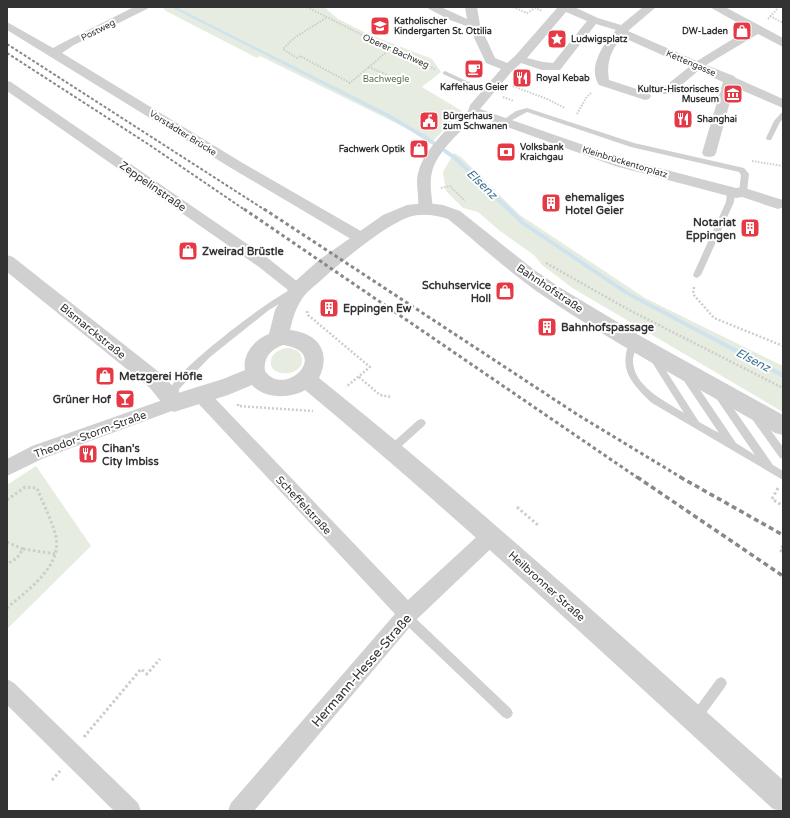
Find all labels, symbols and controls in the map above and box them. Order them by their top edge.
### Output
school or university icon: Katholischer Kindergarten St. Ottilia [369,15,391,37]
place label: Katholischer Kindergarten St. Ottilia [394,16,492,37]
street label: Postweg [79,17,117,44]
shop icon: DW-Laden [731,20,753,42]
place label: DW-Laden [682,26,728,37]
place icon: Ludwigsplatz [546,28,568,50]
street label: Oberer Bachweg [361,32,431,71]
place label: Ludwigsplatz [571,34,628,45]
street label: Kettengasse [664,48,717,79]
cafe icon: Kaffehaus Geier [463,58,485,80]
restaurant icon: Royal Kebab [511,67,533,89]
place label: Royal Kebab [536,73,590,84]
park label: Bachwegle [363,74,409,85]
place label: Kaffehaus Geier [440,82,509,93]
museum icon: Kultur-Historisches Museum [722,83,744,105]
place label: Kultur-Historisches Museum [637,84,720,105]
street label: Vorstädter Brücke [147,108,218,159]
restaurant icon: Shanghai [672,108,694,130]
public building icon: Bürgerhaus zum Schwanen [418,110,440,132]
place label: Bürgerhaus zum Schwanen [443,111,508,132]
place label: Shanghai [697,114,737,125]
shop icon: Fachwerk Optik [408,138,430,160]
bank icon: Volksbank Kraichgau [495,141,517,163]
place label: Volksbank Kraichgau [520,142,564,163]
place label: Fachwerk Optik [339,144,405,155]
street label: Kleinbrückentorplatz [581,144,669,181]
street label: Zeppelinstraße [117,159,189,214]
water label: Elsenz [464,166,501,202]
place label: ehemaliges Hotel Geier [565,191,625,217]
building icon: ehemaliges Hotel Geier [540,192,562,214]
place label: Notariat Eppingen [686,216,737,243]
building icon: Notariat Eppingen [739,217,761,239]
shop icon: Zweirad Brüstle [177,240,199,262]
place label: Zweirad Brüstle [202,245,284,258]
street label: Bahnhofstraße [514,261,585,315]
place label: Schuhservice Holl [422,279,492,305]
shop icon: Schuhservice Holl [494,280,516,302]
building icon: Eppingen Ew [318,297,340,319]
street label: Bismarckstraße [57,301,128,362]
place label: Eppingen Ew [343,302,412,316]
building icon: Bahnhofspassage [536,316,558,338]
place label: Bahnhofspassage [561,321,655,335]
water label: Elsenz [734,345,773,375]
shop icon: Metzgerei Höfle [94,365,116,387]
place label: Metzgerei Höfle [119,370,203,384]
bar icon: Grüner Hof [114,388,136,410]
place label: Grüner Hof [53,393,112,406]
street label: Theodor-Storm-Straße [32,408,148,461]
place label: Cihan's City Imbiss [102,442,159,469]
restaurant icon: Cihan's City Imbiss [77,443,99,465]
street label: Scheffelstraße [273,473,334,537]
street label: Heilbronner Straße [506,549,588,624]
street label: Hermann-Hesse-Straße [308,611,415,730]

